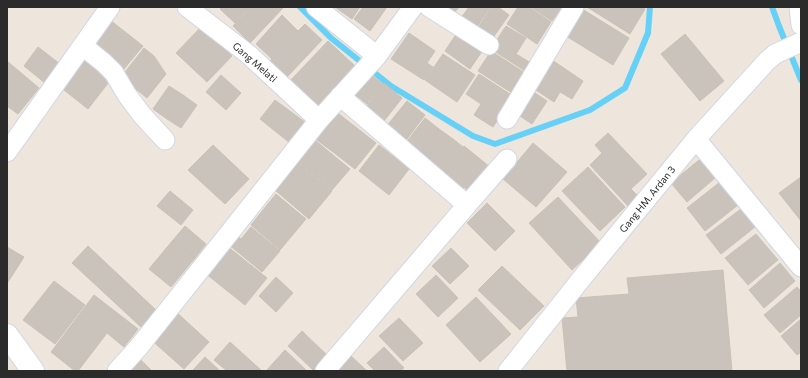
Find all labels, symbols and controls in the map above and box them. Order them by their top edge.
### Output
street label: Gang Melati [230,39,280,85]
street label: Gang HM. Ardan 3 [617,163,678,235]

